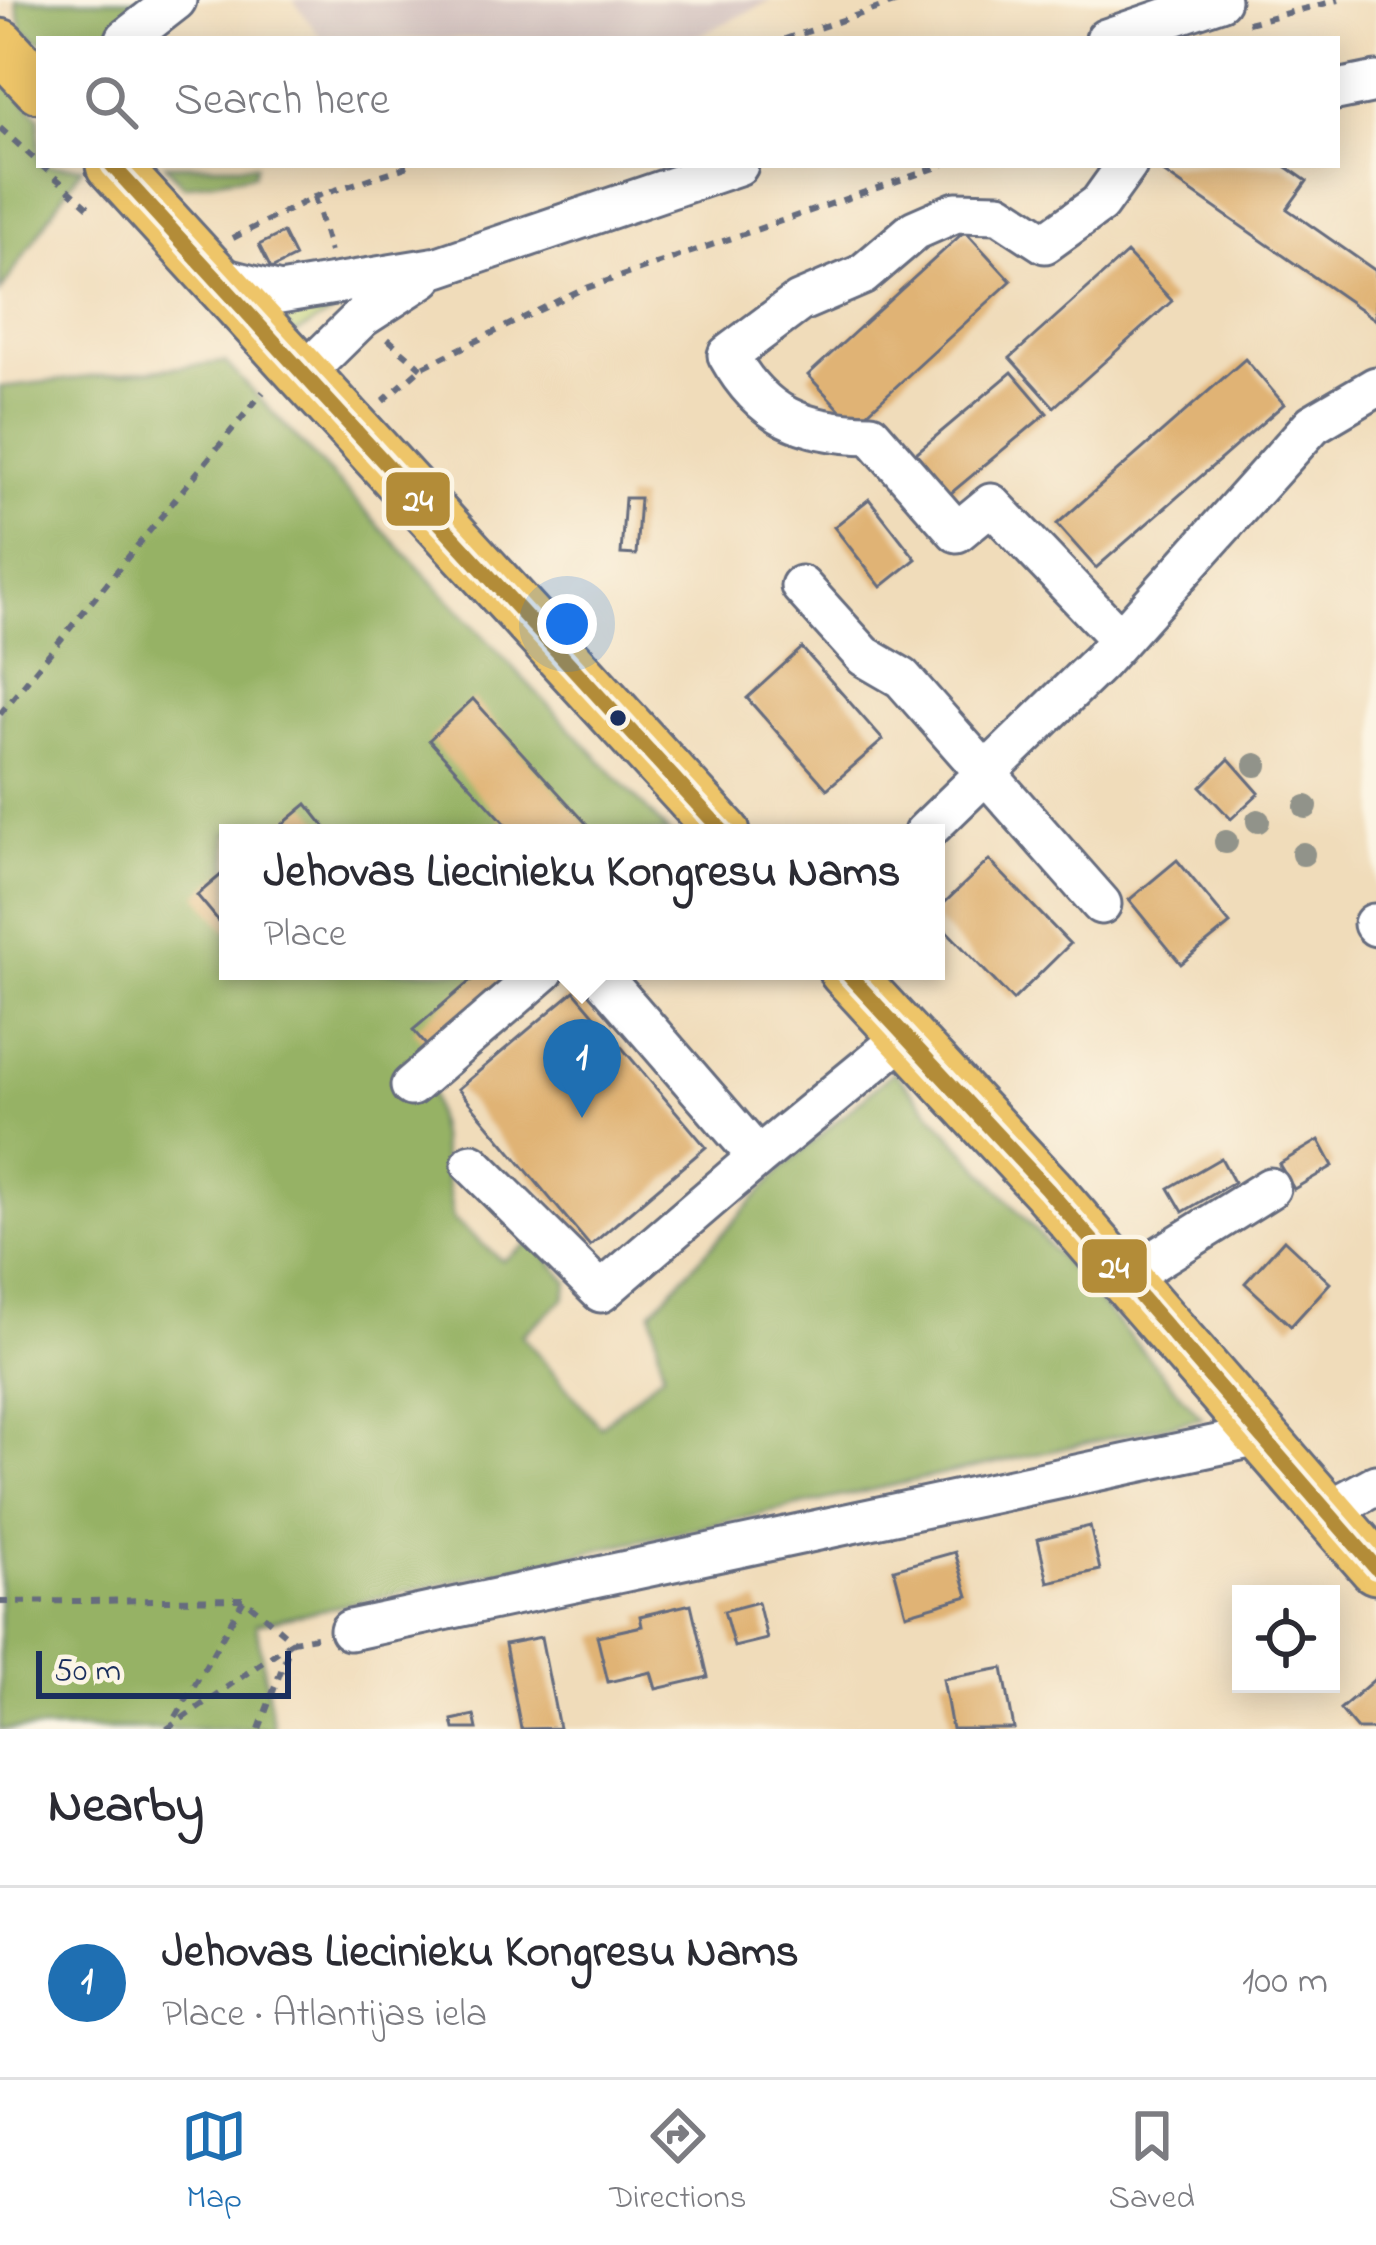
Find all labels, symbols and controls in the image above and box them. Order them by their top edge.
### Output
search box [36,36,1340,168]
icon: search [78,69,144,135]
text: Search here [174,69,390,135]
line badge: 24 [384,470,452,528]
text: 24 [402,479,433,527]
your location [537,594,597,654]
unlabelled marker [607,707,629,729]
popup [219,824,945,980]
text: Jehovas Liecinieku Kongresu Nams [264,841,900,907]
text: Place [264,907,346,964]
pin: 1 [543,1019,621,1118]
line badge: 24 [1080,1237,1149,1295]
text: 24 [1098,1246,1129,1294]
map controls [1232,1585,1340,1693]
button: locate [1232,1585,1340,1693]
scale bar [36,1645,291,1698]
text: 50 m [54,1648,121,1696]
text: Nearby [48,1770,204,1845]
text: Jehovas Liecinieku Kongresu Nams [162,1921,799,1987]
text: 1 [81,1954,93,2011]
text: 100 m [1242,1954,1328,2011]
text: Place · Atlantijas iela [162,1987,487,2044]
tab: Map [181,2103,247,2223]
tab: Directions [609,2103,746,2223]
tab: Saved [1109,2103,1195,2223]

